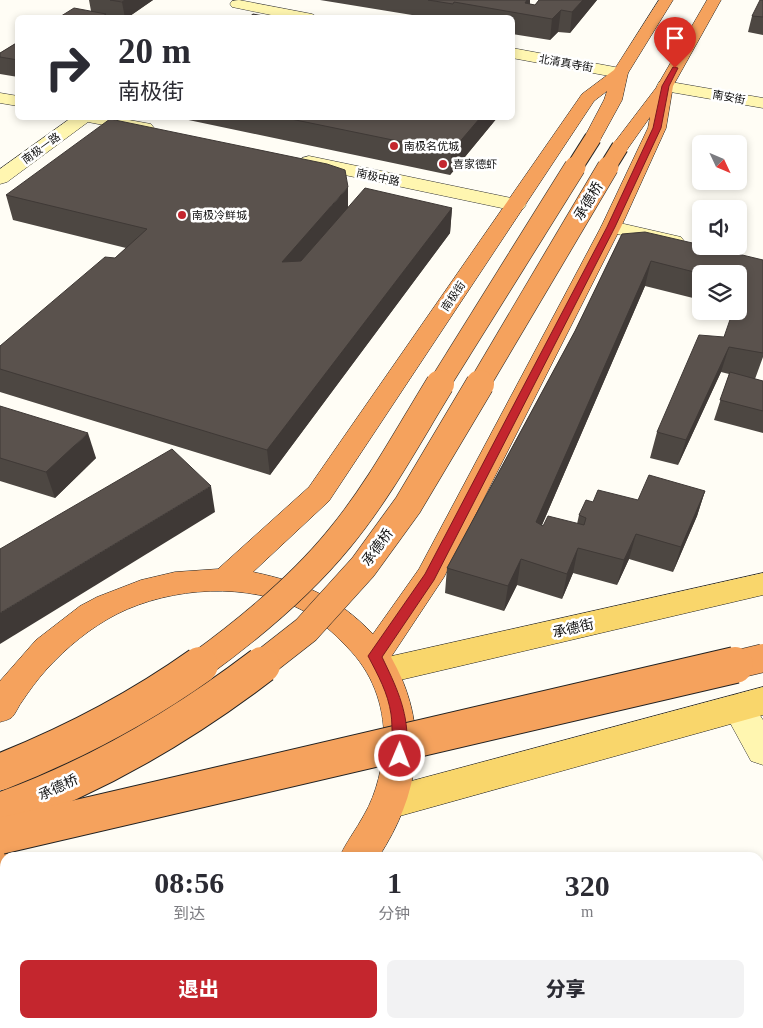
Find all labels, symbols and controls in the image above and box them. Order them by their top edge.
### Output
pin [654,17,696,68]
icon: arrive [661,24,689,52]
text: 20 m [118,32,191,71]
icon: right [35,35,100,100]
street label: 北清真寺街 [538,52,594,74]
text: 南极街 [118,79,184,104]
street label: 南安街 [712,88,746,106]
street label: 南极一路 [20,130,62,166]
north arrow [692,135,748,190]
map controls [692,135,747,320]
marker: 南极名优城 [388,140,400,152]
place label: 南极名优城 [404,140,459,152]
marker: 喜家德虾 [437,158,449,170]
place label: 喜家德虾 [453,158,497,170]
street label: 南极中路 [355,167,401,187]
street label: 承德桥 [570,179,606,223]
button: sound [692,200,747,255]
marker: 南极冷鲜城 [176,209,188,221]
place label: 南极冷鲜城 [192,209,247,221]
button: layers [692,265,747,320]
street label: 南极街 [439,279,467,313]
street label: 承德桥 [358,525,396,569]
street label: 承德街 [551,615,595,641]
position arrow [373,729,425,781]
street label: 承德桥 [36,771,80,803]
text: 08:56 [154,866,224,899]
text: 1 [387,866,402,899]
text: 320 [565,869,610,902]
text: m [581,903,593,920]
text: 到达 [173,905,205,922]
text: 分钟 [378,905,410,922]
button: 退出 [20,960,377,1018]
button: 分享 [387,960,744,1018]

